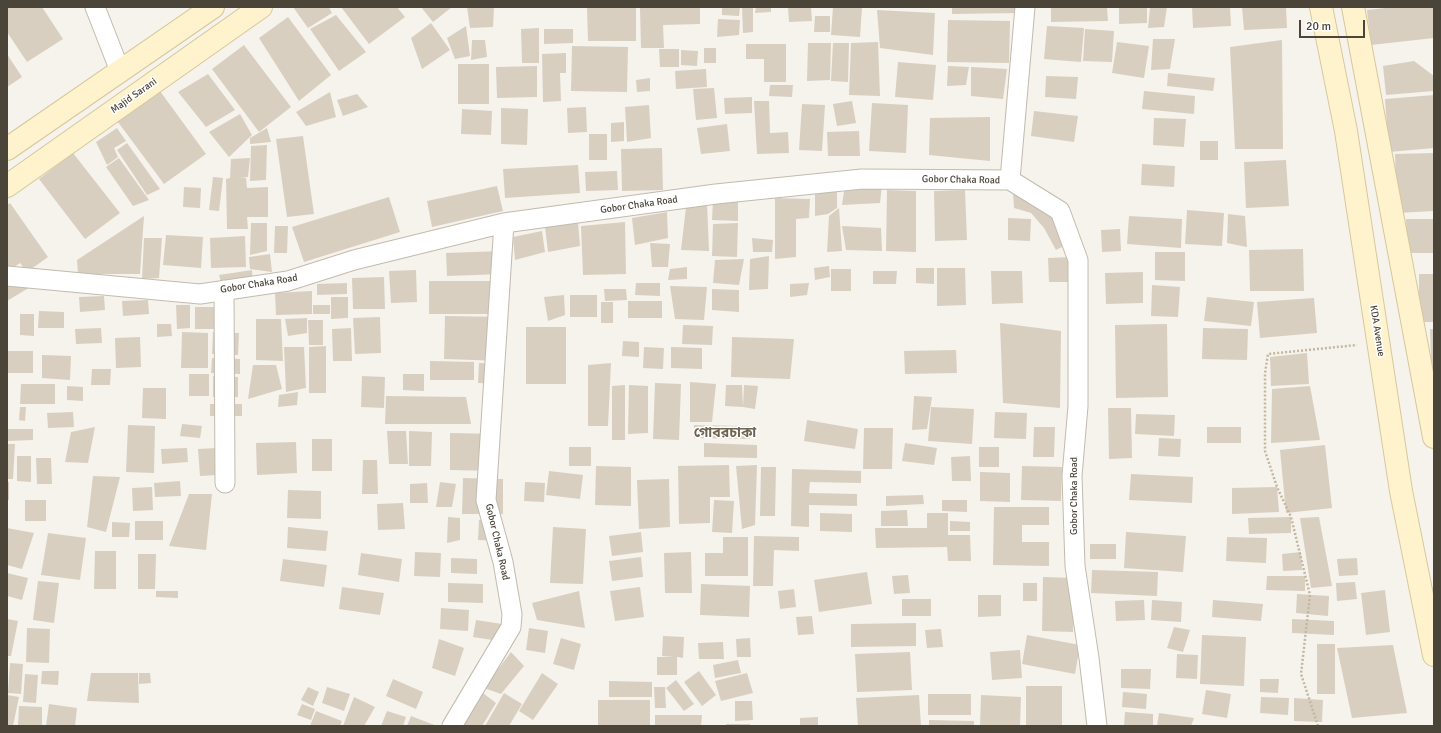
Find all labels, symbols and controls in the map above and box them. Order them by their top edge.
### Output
scale bar [1301,12,1367,38]
text: 20 m [1306,19,1331,34]
street label: Majid Sarani [109,76,159,116]
street label: Gobor Chaka Road [922,173,1000,187]
street label: Gobor Chaka Road [599,194,679,216]
street label: Gobor Chaka Road [219,272,299,296]
street label: KDA Avenue [1367,304,1387,358]
district label: গোবরচাকা [694,425,756,441]
street label: Gobor Chaka Road [1068,457,1080,535]
street label: Gobor Chaka Road [482,503,512,581]

